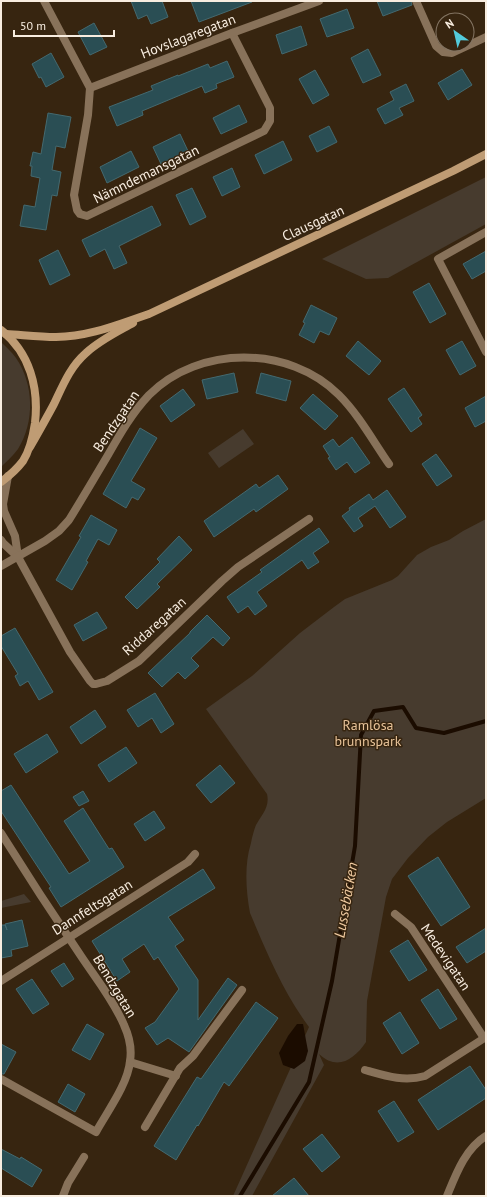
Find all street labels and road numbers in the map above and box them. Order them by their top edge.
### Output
street label: Hovslagaregatan [138,10,238,62]
street label: Nämndemansgatan [90,141,202,207]
street label: Clausgatan [279,201,347,245]
street label: Bendzgatan [89,387,143,455]
street label: Riddaregatan [118,593,190,659]
street label: Dannfeltsgatan [48,875,136,939]
street label: Medevigatan [417,920,475,994]
street label: Bendzgatan [89,951,141,1021]

